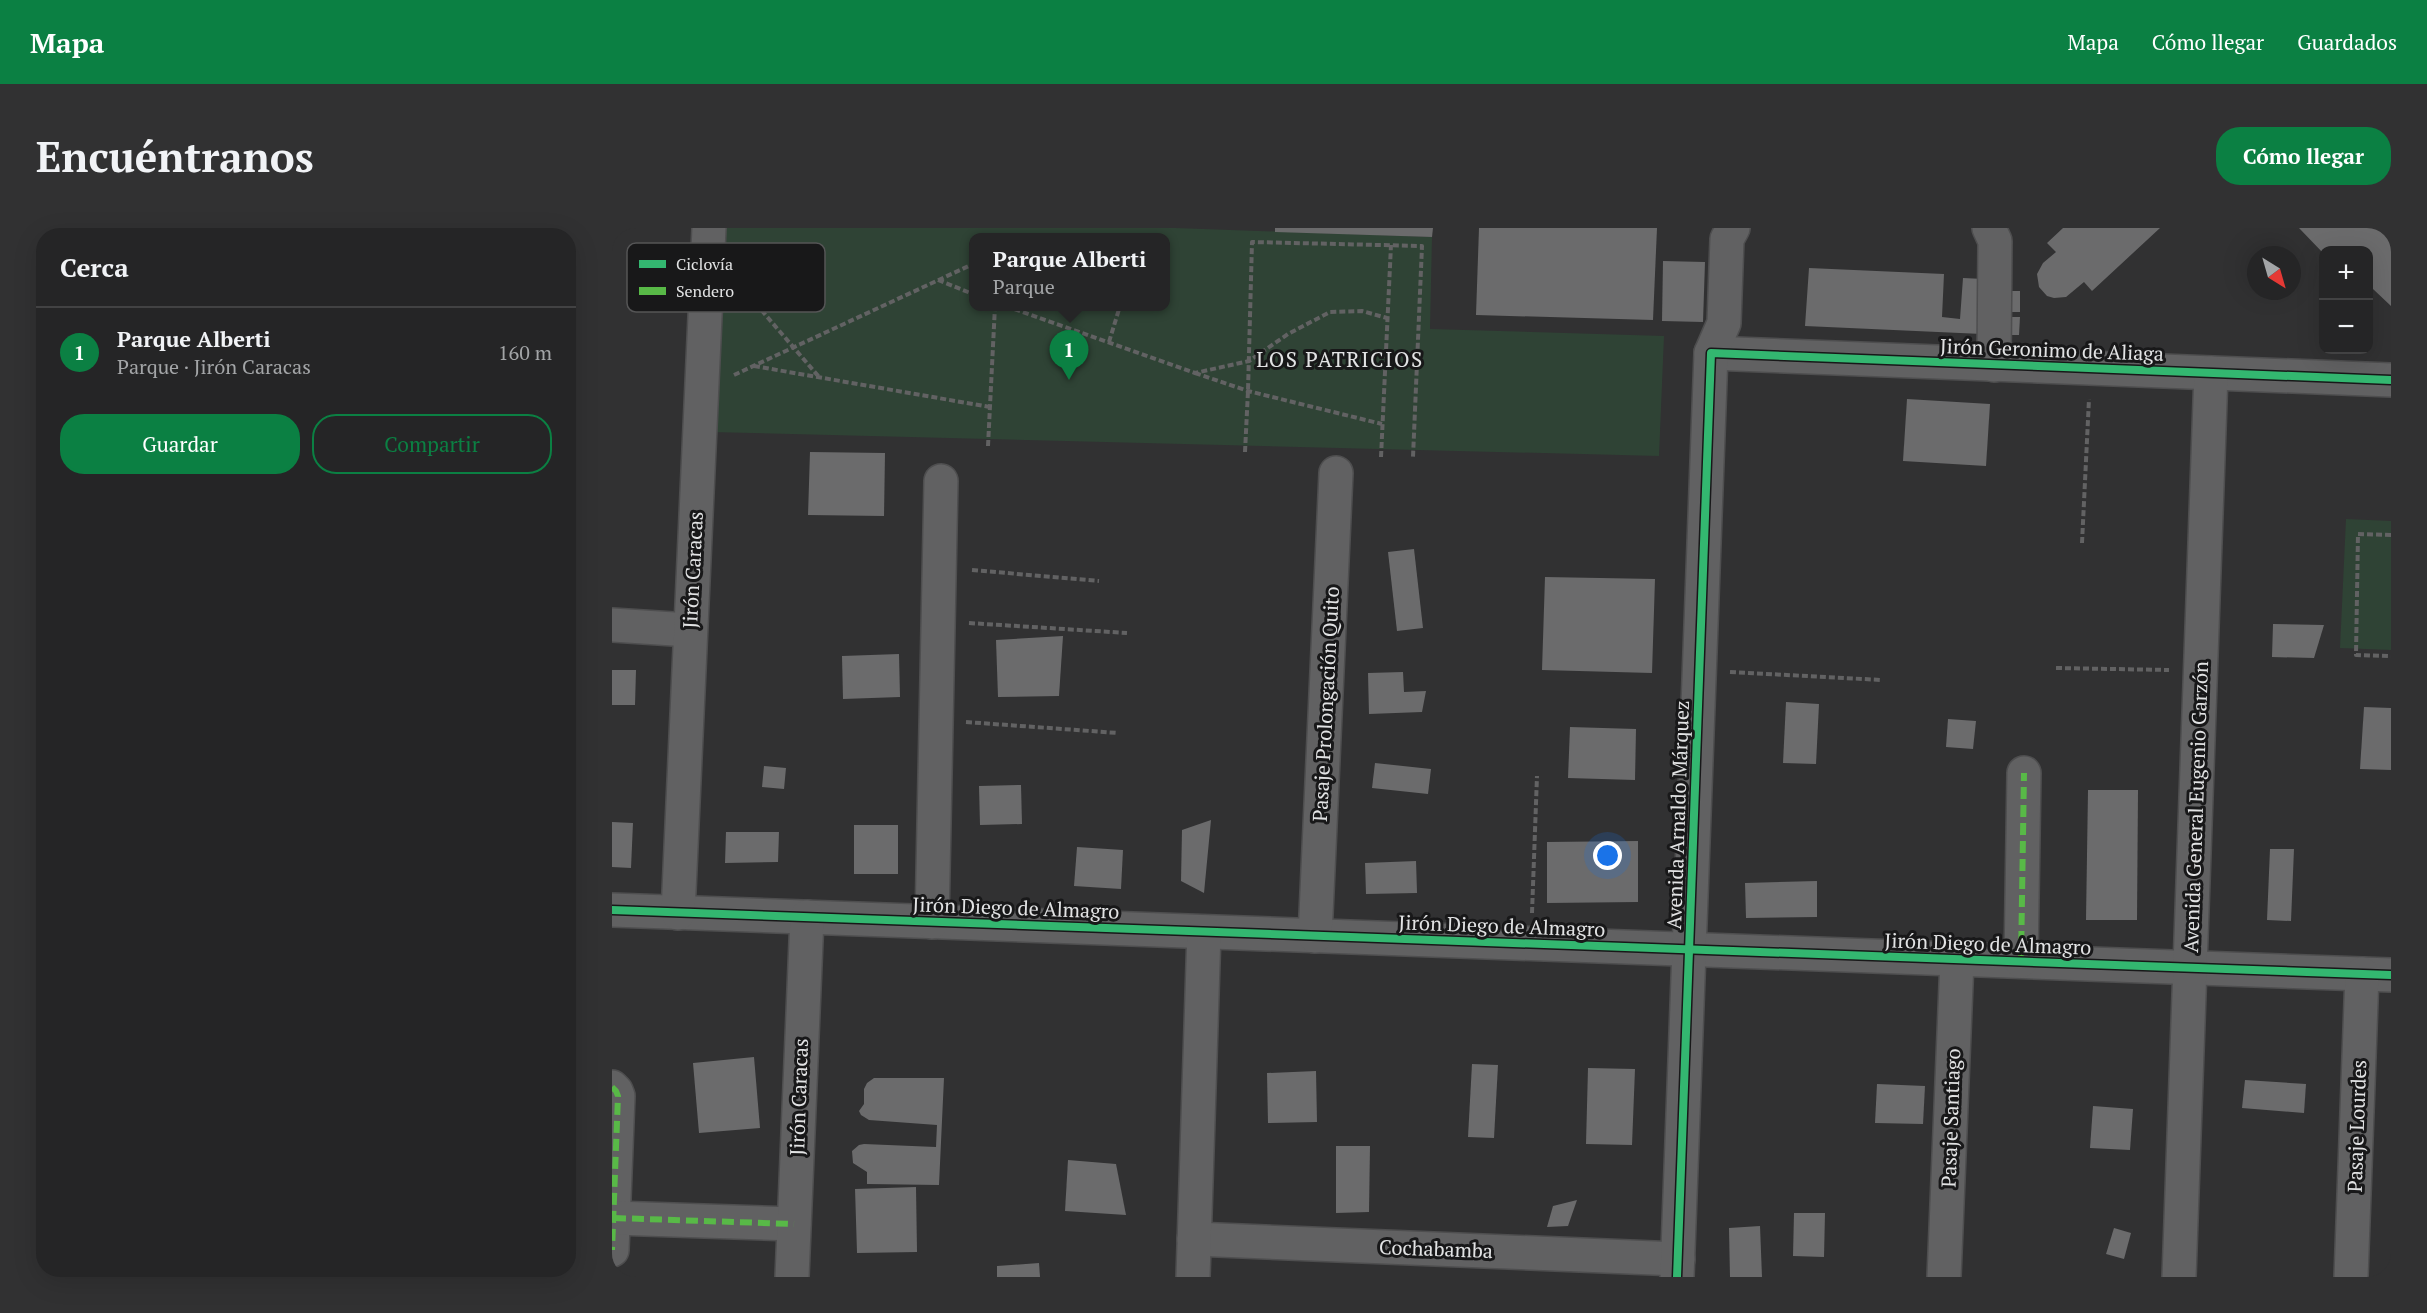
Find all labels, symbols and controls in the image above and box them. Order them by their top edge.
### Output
text: Mapa [30,24,104,61]
text: Mapa [2067,28,2119,56]
text: Cómo llegar [2152,28,2264,56]
text: Guardados [2297,28,2397,56]
button: Cómo llegar [2216,127,2391,185]
text: Encuéntranos [36,128,314,184]
popup [969,233,1170,311]
legend [627,243,825,312]
text: Parque Alberti [993,244,1146,273]
north arrow [2247,246,2301,300]
map controls [2319,246,2373,354]
button: + [2319,246,2373,300]
text: Cerca [60,250,129,284]
text: Ciclovía [676,253,733,275]
text: Parque [993,273,1055,300]
text: Sendero [676,280,734,302]
button: − [2319,300,2373,354]
text: Parque Alberti [117,324,271,353]
pin: 1 [1050,330,1088,380]
street label: Jirón Geronimo de Aliaga [1940,332,2164,367]
text: 1 [74,339,85,366]
text: 160 m [498,339,552,366]
district label: LOS PATRICIOS [1256,345,1424,373]
text: Parque · Jirón Caracas [117,353,311,380]
button: Guardar [60,414,300,474]
button: Compartir [312,414,552,474]
street label: Jirón Caracas [676,511,709,629]
street label: Pasaje Prolongación Quito [1306,586,1345,822]
street label: Avenida General Eugenio Garzón [2177,661,2214,953]
street label: Avenida Arnaldo Márquez [1660,700,1695,930]
your location [1593,841,1622,870]
street label: Jirón Diego de Almagro [912,890,1120,925]
street label: Jirón Diego de Almagro [1398,908,1606,943]
street label: Jirón Diego de Almagro [1884,926,2092,961]
street label: Jirón Caracas [783,1038,814,1156]
street label: Pasaje Santiago [1935,1048,1966,1188]
street label: Pasaje Lourdes [2341,1059,2372,1193]
street label: Cochabamba [1379,1233,1493,1264]

